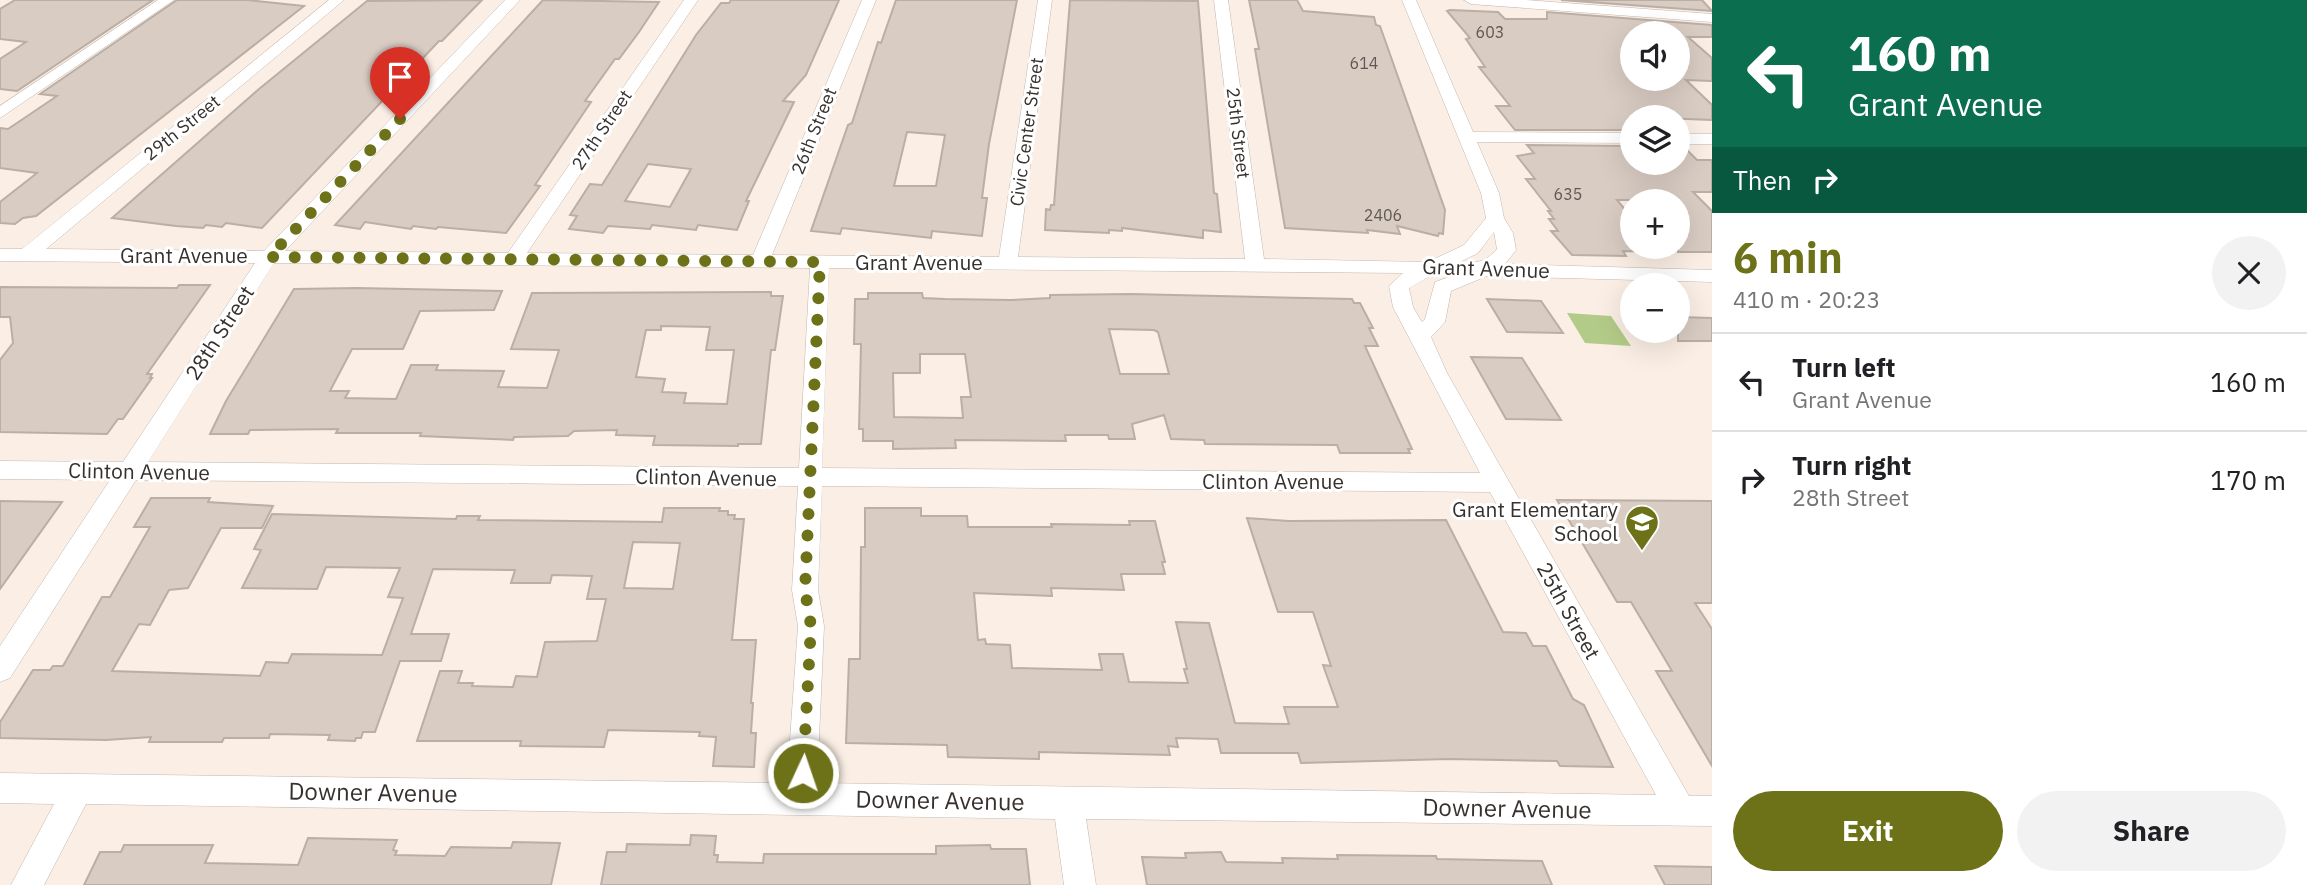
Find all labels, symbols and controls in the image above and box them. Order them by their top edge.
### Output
map controls [1620,21,1690,343]
button: sound [1620,21,1690,91]
text: 160 m [1848,21,1992,84]
house number: 603 [1476,22,1504,42]
icon: left [1733,28,1824,119]
pin [370,47,430,119]
house number: 614 [1350,53,1378,73]
street label: Civic Center Street [1005,56,1048,208]
icon: arrive [381,58,419,96]
text: Grant Avenue [1848,83,2043,125]
street label: 26th Street [786,84,841,178]
street label: 27th Street [566,85,637,174]
street label: 25th Street [1221,86,1256,180]
street label: 29th Street [139,90,225,165]
button: layers [1620,105,1690,175]
icon: right [1806,161,1844,199]
text: Then [1733,163,1792,197]
house number: 635 [1554,184,1582,204]
button: + [1620,189,1690,259]
house number: 2406 [1364,205,1402,225]
text: 6 min [1733,230,1843,285]
button: close [2212,236,2286,310]
street label: Grant Avenue [120,241,248,269]
street label: Grant Avenue [855,248,983,276]
street label: Grant Avenue [1422,252,1550,284]
button: − [1620,273,1690,343]
street label: 28th Street [178,280,260,385]
text: 410 m · 20:23 [1733,284,1880,314]
text: Turn left [1792,350,1895,384]
icon: left [1733,363,1771,401]
text: 160 m [2210,365,2286,399]
text: Grant Avenue [1792,384,1932,414]
text: Turn right [1792,448,1911,482]
street label: Clinton Avenue [68,456,210,486]
icon: right [1733,461,1771,499]
street label: Clinton Avenue [635,462,777,492]
text: 170 m [2210,463,2286,497]
street label: Clinton Avenue [1202,467,1344,495]
text: 28th Street [1792,482,1909,512]
place label: Grant Elementary School [1452,495,1619,547]
school or university icon: Grant Elementary School [1623,503,1661,552]
street label: 25th Street [1531,557,1607,664]
position arrow [766,736,840,810]
street label: Downer Avenue [288,775,458,809]
street label: Downer Avenue [855,783,1025,817]
street label: Downer Avenue [1422,791,1592,825]
button: Exit [1733,791,2003,871]
button: Share [2017,791,2286,871]

